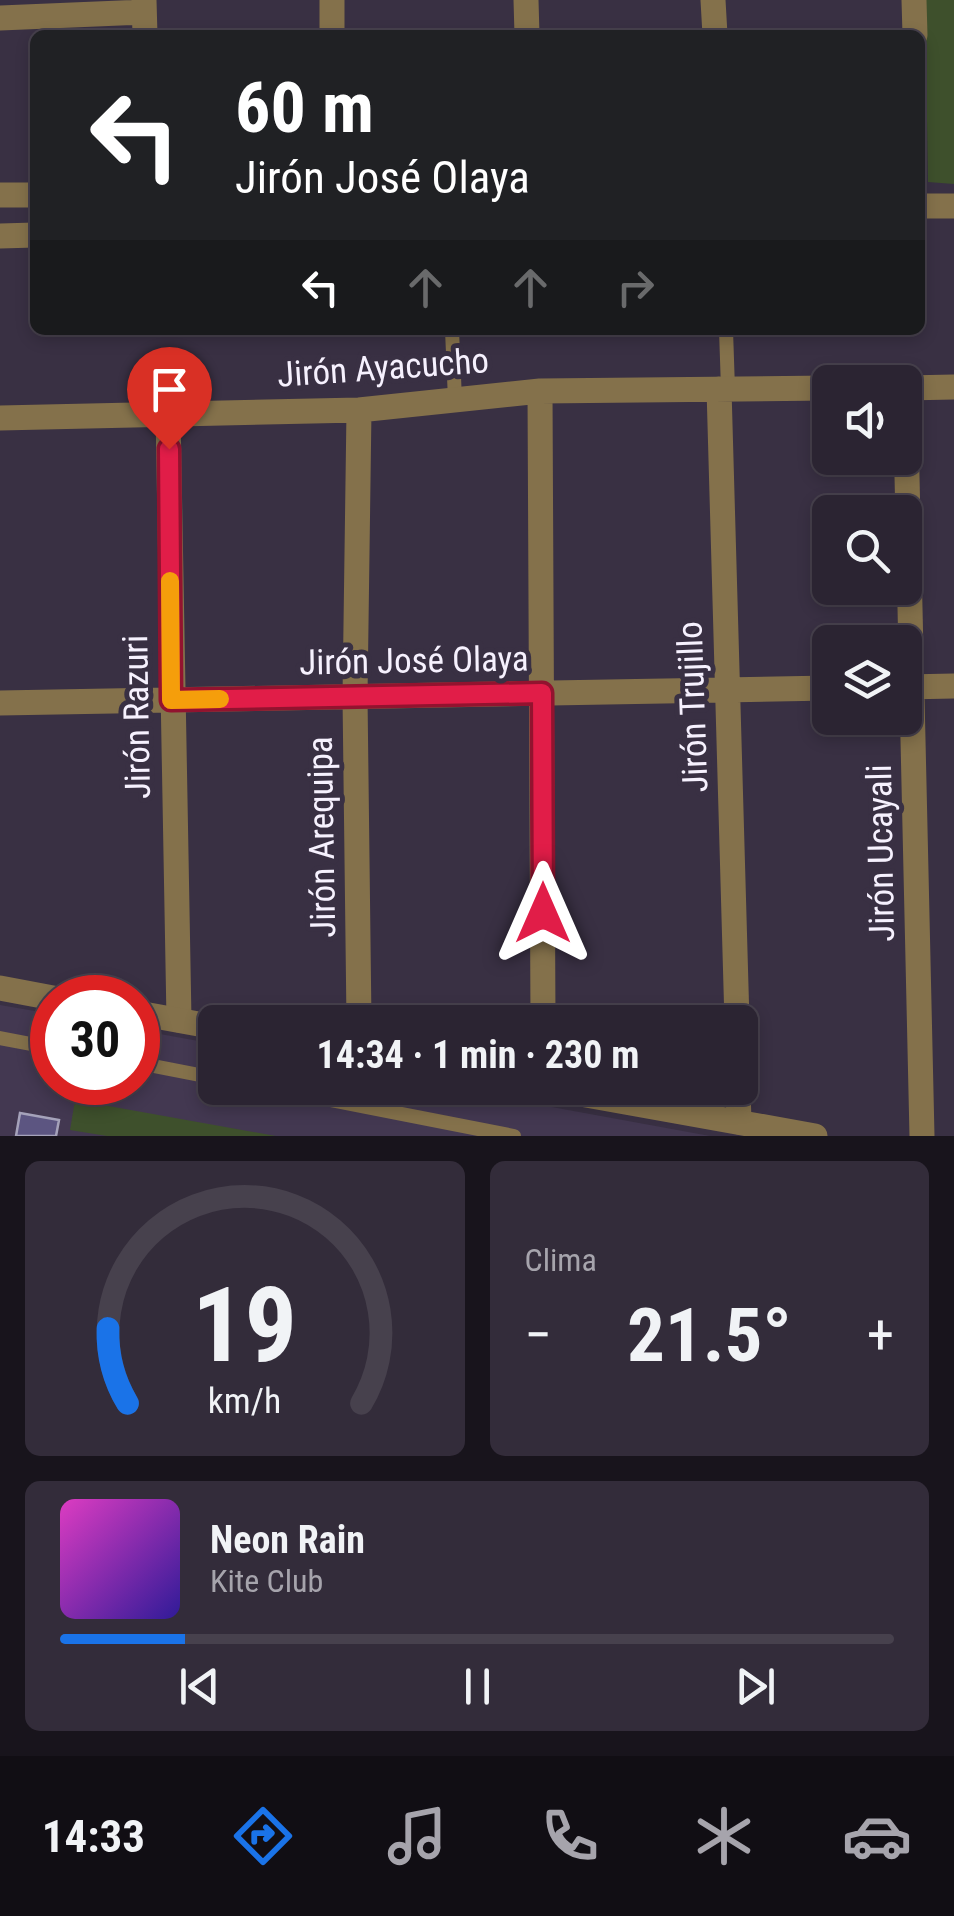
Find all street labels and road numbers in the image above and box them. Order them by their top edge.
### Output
street label: Jirón Ayacucho [276,340,490,396]
street label: Jirón Trujillo [670,621,716,793]
street label: Jirón Razuri [115,635,159,799]
street label: Jirón José Olaya [299,639,529,683]
street label: Jirón Arequipa [300,736,344,938]
street label: Jirón Ucayali [859,764,903,942]

